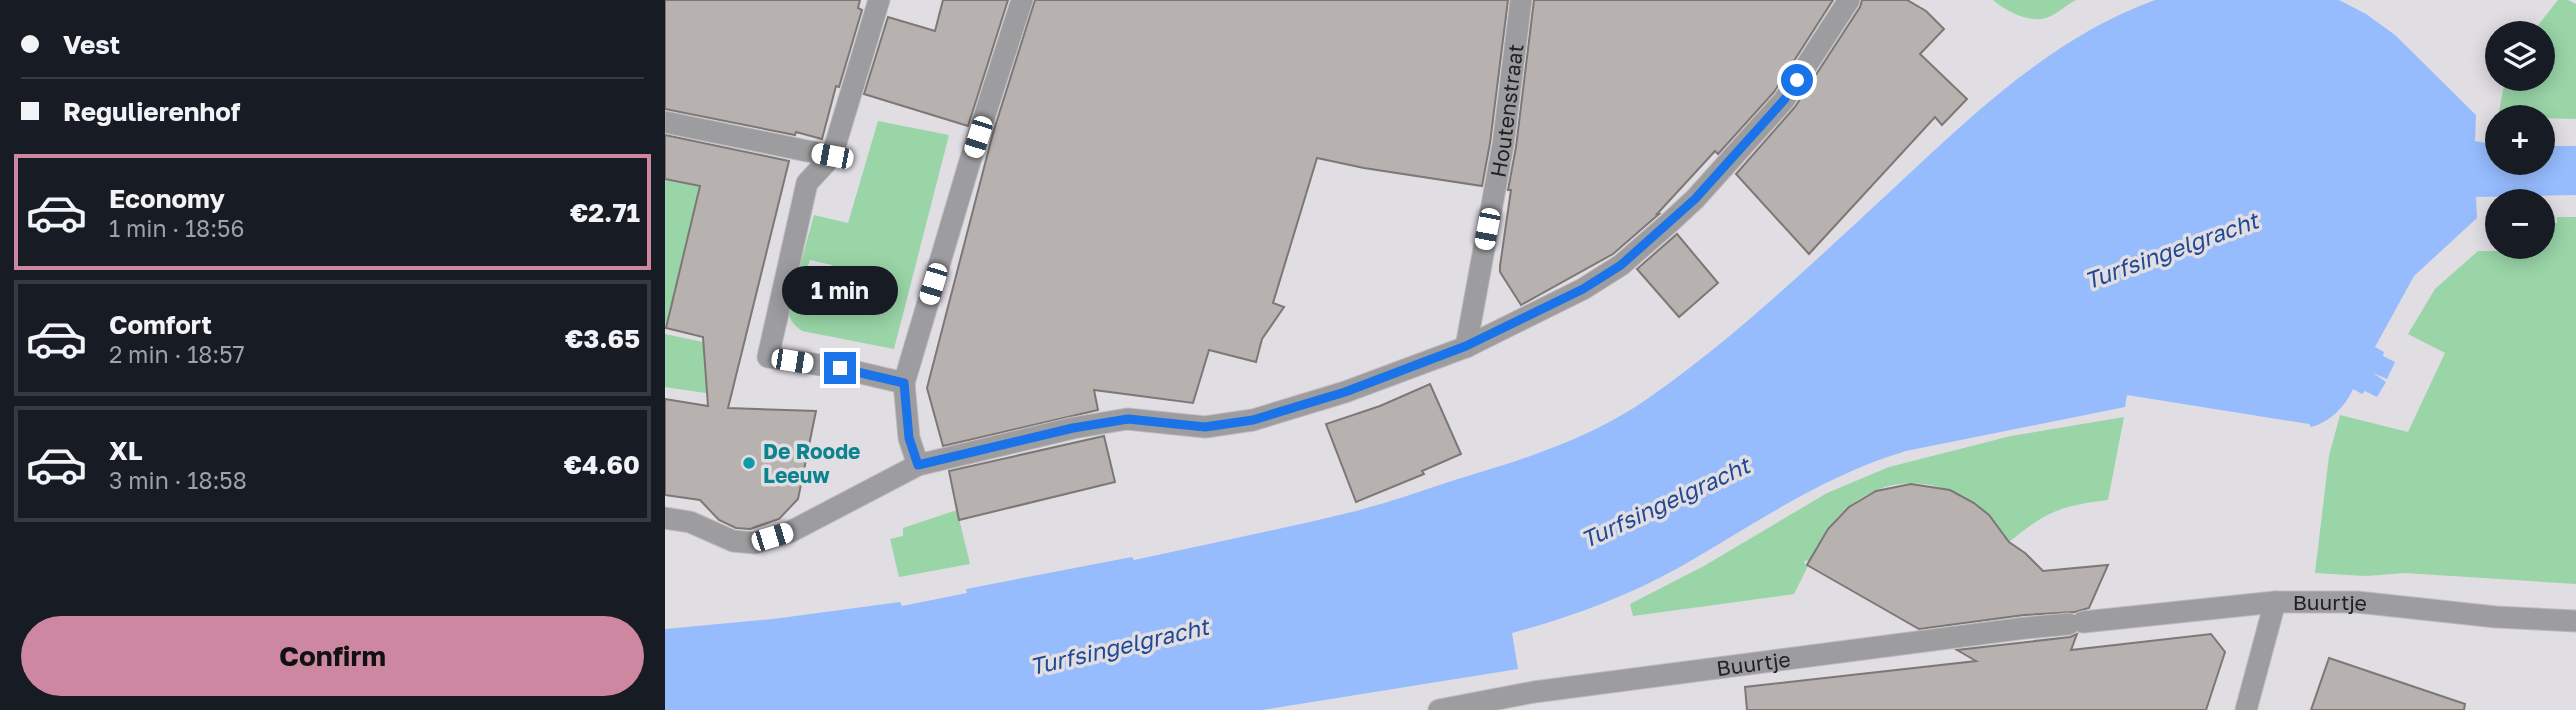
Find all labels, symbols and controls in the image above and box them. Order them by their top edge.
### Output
map controls [2485,21,2555,259]
button: layers [2485,21,2555,91]
text: Vest [63,29,120,60]
street label: Houtenstraat [1484,42,1528,179]
route start [1781,64,1813,96]
text: Regulierenhof [63,96,240,127]
button: + [2485,105,2555,175]
car [962,114,995,160]
car [810,142,855,170]
icon: car [25,181,88,244]
text: Economy [109,183,225,214]
button: − [2485,189,2555,259]
text: €2.71 [570,197,640,228]
water label: Turfsingelgracht [2080,205,2263,294]
car [1473,206,1502,252]
text: 1 min · 18:56 [109,214,244,242]
car [917,261,950,307]
callout: 1 min [782,266,898,316]
text: 1 min [811,276,869,304]
icon: car [25,307,88,370]
text: Comfort [109,309,212,340]
text: €3.65 [565,323,640,354]
text: 2 min · 18:57 [109,340,245,368]
car [770,347,815,375]
route end [824,352,856,384]
icon: car [25,433,88,496]
text: XL [109,435,143,466]
place label: De Roode Leeuw [763,438,860,488]
text: €4.60 [564,449,640,480]
water label: Turfsingelgracht [1576,450,1755,553]
marker: De Roode Leeuw [741,455,757,471]
text: 3 min · 18:58 [109,466,247,494]
car [749,521,796,553]
street label: Buurtje [2293,589,2368,616]
water label: Turfsingelgracht [1027,611,1213,680]
button: Confirm [21,616,644,696]
street label: Buurtje [1715,646,1792,681]

